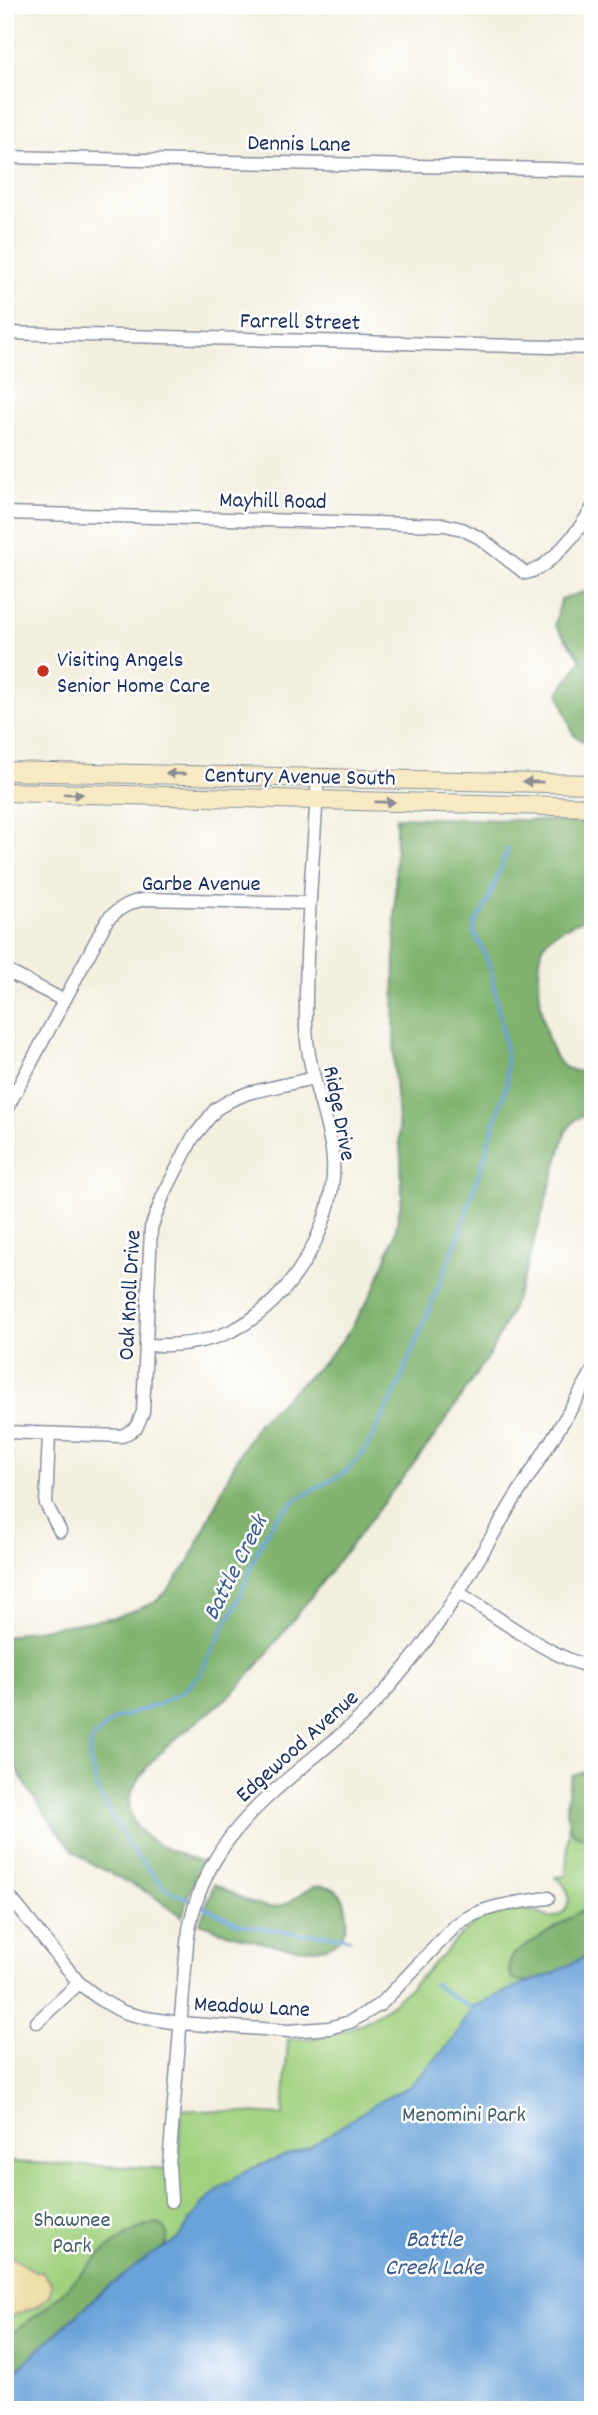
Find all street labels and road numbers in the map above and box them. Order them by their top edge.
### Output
street label: Dennis Lane [247,128,351,163]
street label: Farrell Street [239,306,360,341]
street label: Mayhill Road [219,485,327,520]
street label: Century Avenue South [204,760,396,797]
street label: Garbe Avenue [141,869,261,902]
street label: Ridge Drive [312,1063,363,1164]
street label: Oak Knoll Drive [112,1229,151,1361]
street label: Edgewood Avenue [229,1683,367,1812]
street label: Meadow Lane [193,1989,311,2028]

